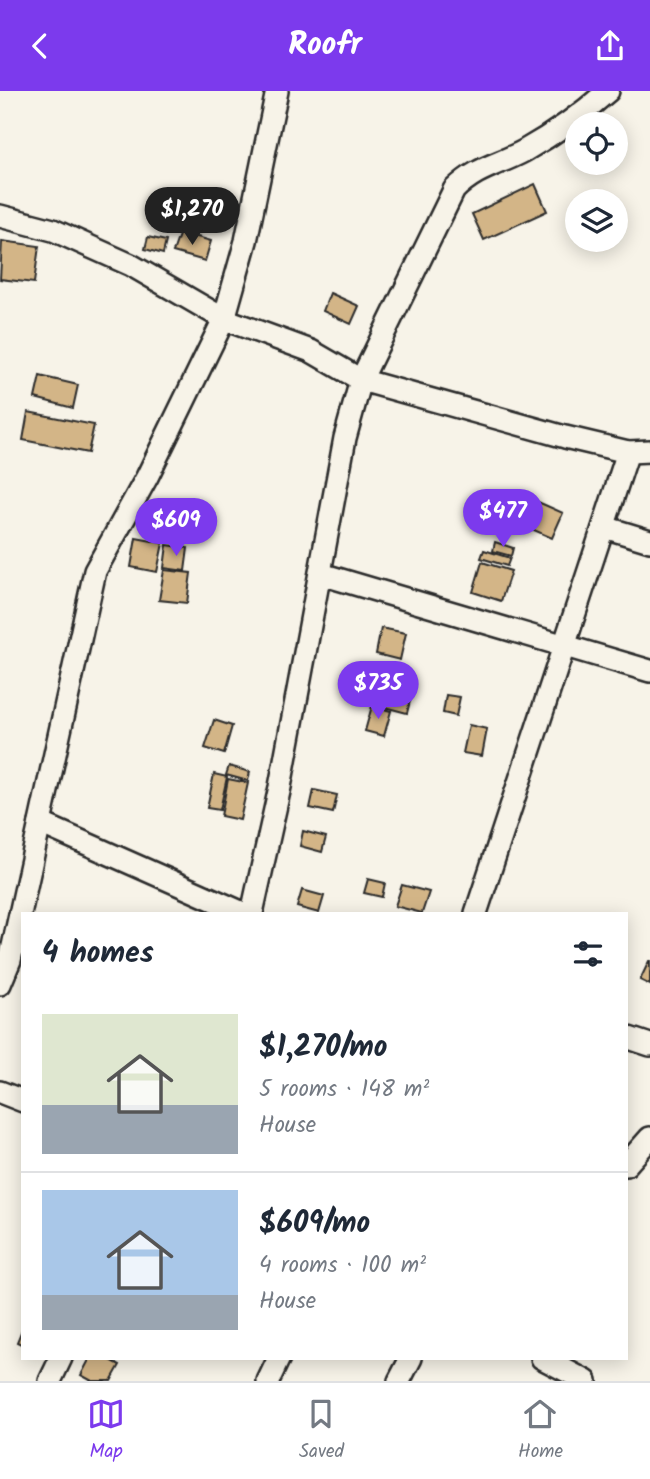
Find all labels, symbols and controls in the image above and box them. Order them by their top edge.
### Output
text: Roofr [288,20,362,71]
icon: back [21,27,59,65]
icon: share [591,27,629,65]
map controls [565,112,628,252]
button: locate [565,112,628,175]
pin: $1,270 [135,187,249,247]
button: layers [565,189,628,252]
text: $1,270 [161,192,223,228]
pin: $477 [462,489,544,549]
text: $477 [479,494,527,530]
pin: $609 [135,498,217,558]
text: $609 [151,503,201,539]
pin: $735 [337,661,419,721]
text: $735 [354,666,402,702]
text: 4 homes [42,930,154,978]
icon: filters [569,935,607,973]
text: $1,270/mo [259,1024,387,1072]
icon: home [98,1042,182,1126]
text: 5 rooms · 148 m² [259,1072,429,1108]
text: House [259,1108,316,1144]
text: $609/mo [259,1200,370,1248]
icon: home [98,1218,182,1302]
text: 4 rooms · 100 m² [259,1248,426,1284]
text: House [259,1284,316,1320]
tab: Map [87,1395,125,1467]
tab: Saved [299,1395,344,1467]
tab: Home [518,1395,563,1467]

